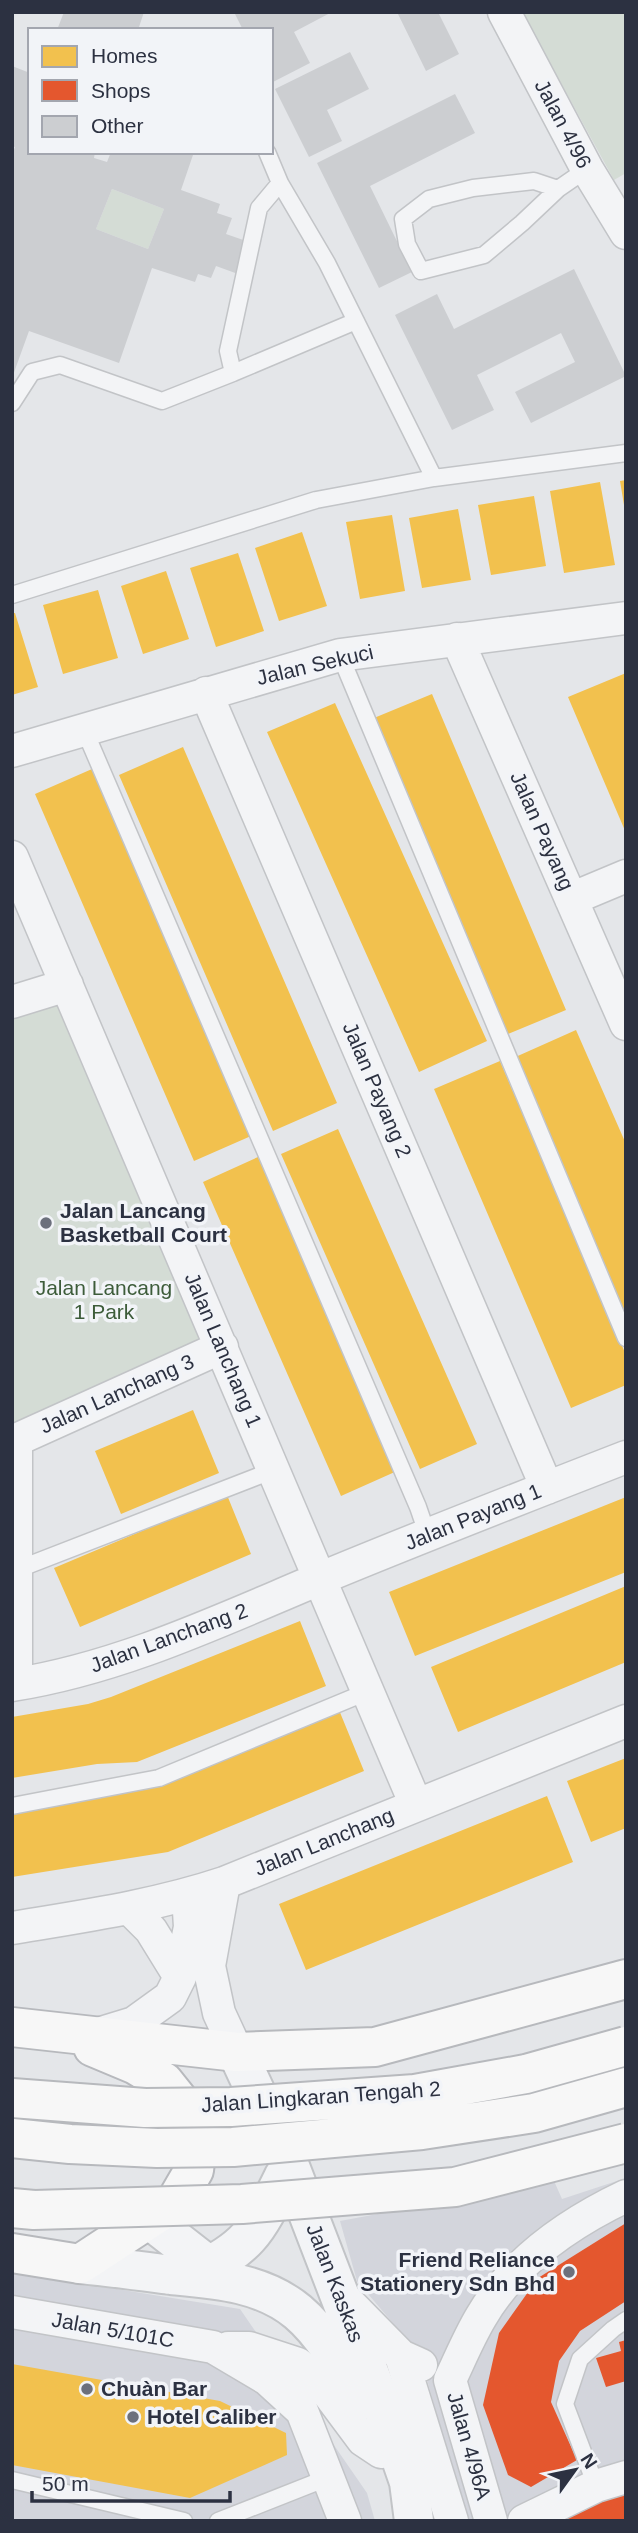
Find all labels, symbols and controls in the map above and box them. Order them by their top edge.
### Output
legend [28,28,273,154]
text: Homes [91,44,158,67]
street label: Jalan 4/96 [531,76,596,172]
text: Shops [91,79,151,102]
text: Other [91,114,144,137]
street label: Jalan Sekuci [254,640,375,689]
street label: Jalan Payang [506,768,579,894]
street label: Jalan Payang 2 [339,1019,416,1161]
place label: Jalan Lancang Basketball Court [60,1199,227,1246]
marker: Jalan Lancang Basketball Court [38,1215,54,1231]
street label: Jalan Lanchang 1 [180,1269,266,1431]
park label: Jalan Lancang 1 Park [36,1276,172,1323]
street label: Jalan Lanchang 3 [36,1349,197,1438]
street label: Jalan Payang 1 [401,1479,544,1554]
street label: Jalan Lanchang 2 [87,1598,251,1677]
street label: Jalan Lanchang [251,1803,397,1880]
street label: Jalan Lingkaran Tengah 2 [200,2077,442,2116]
street label: Jalan Kaskas [302,2220,369,2345]
place label: Friend Reliance Stationery Sdn Bhd [360,2248,555,2295]
marker: Friend Reliance Stationery Sdn Bhd [561,2264,577,2280]
street label: Jalan 5/101C [50,2307,176,2352]
place label: Chuàn Bar [101,2377,207,2400]
marker: Chuàn Bar [79,2381,95,2397]
street label: Jalan 4/96A [443,2389,496,2502]
place label: Hotel Caliber [147,2405,277,2428]
marker: Hotel Caliber [125,2409,141,2425]
north arrow [540,2435,610,2505]
text: N [576,2450,601,2472]
scale bar [32,2460,229,2504]
text: 50 m [42,2472,89,2495]

